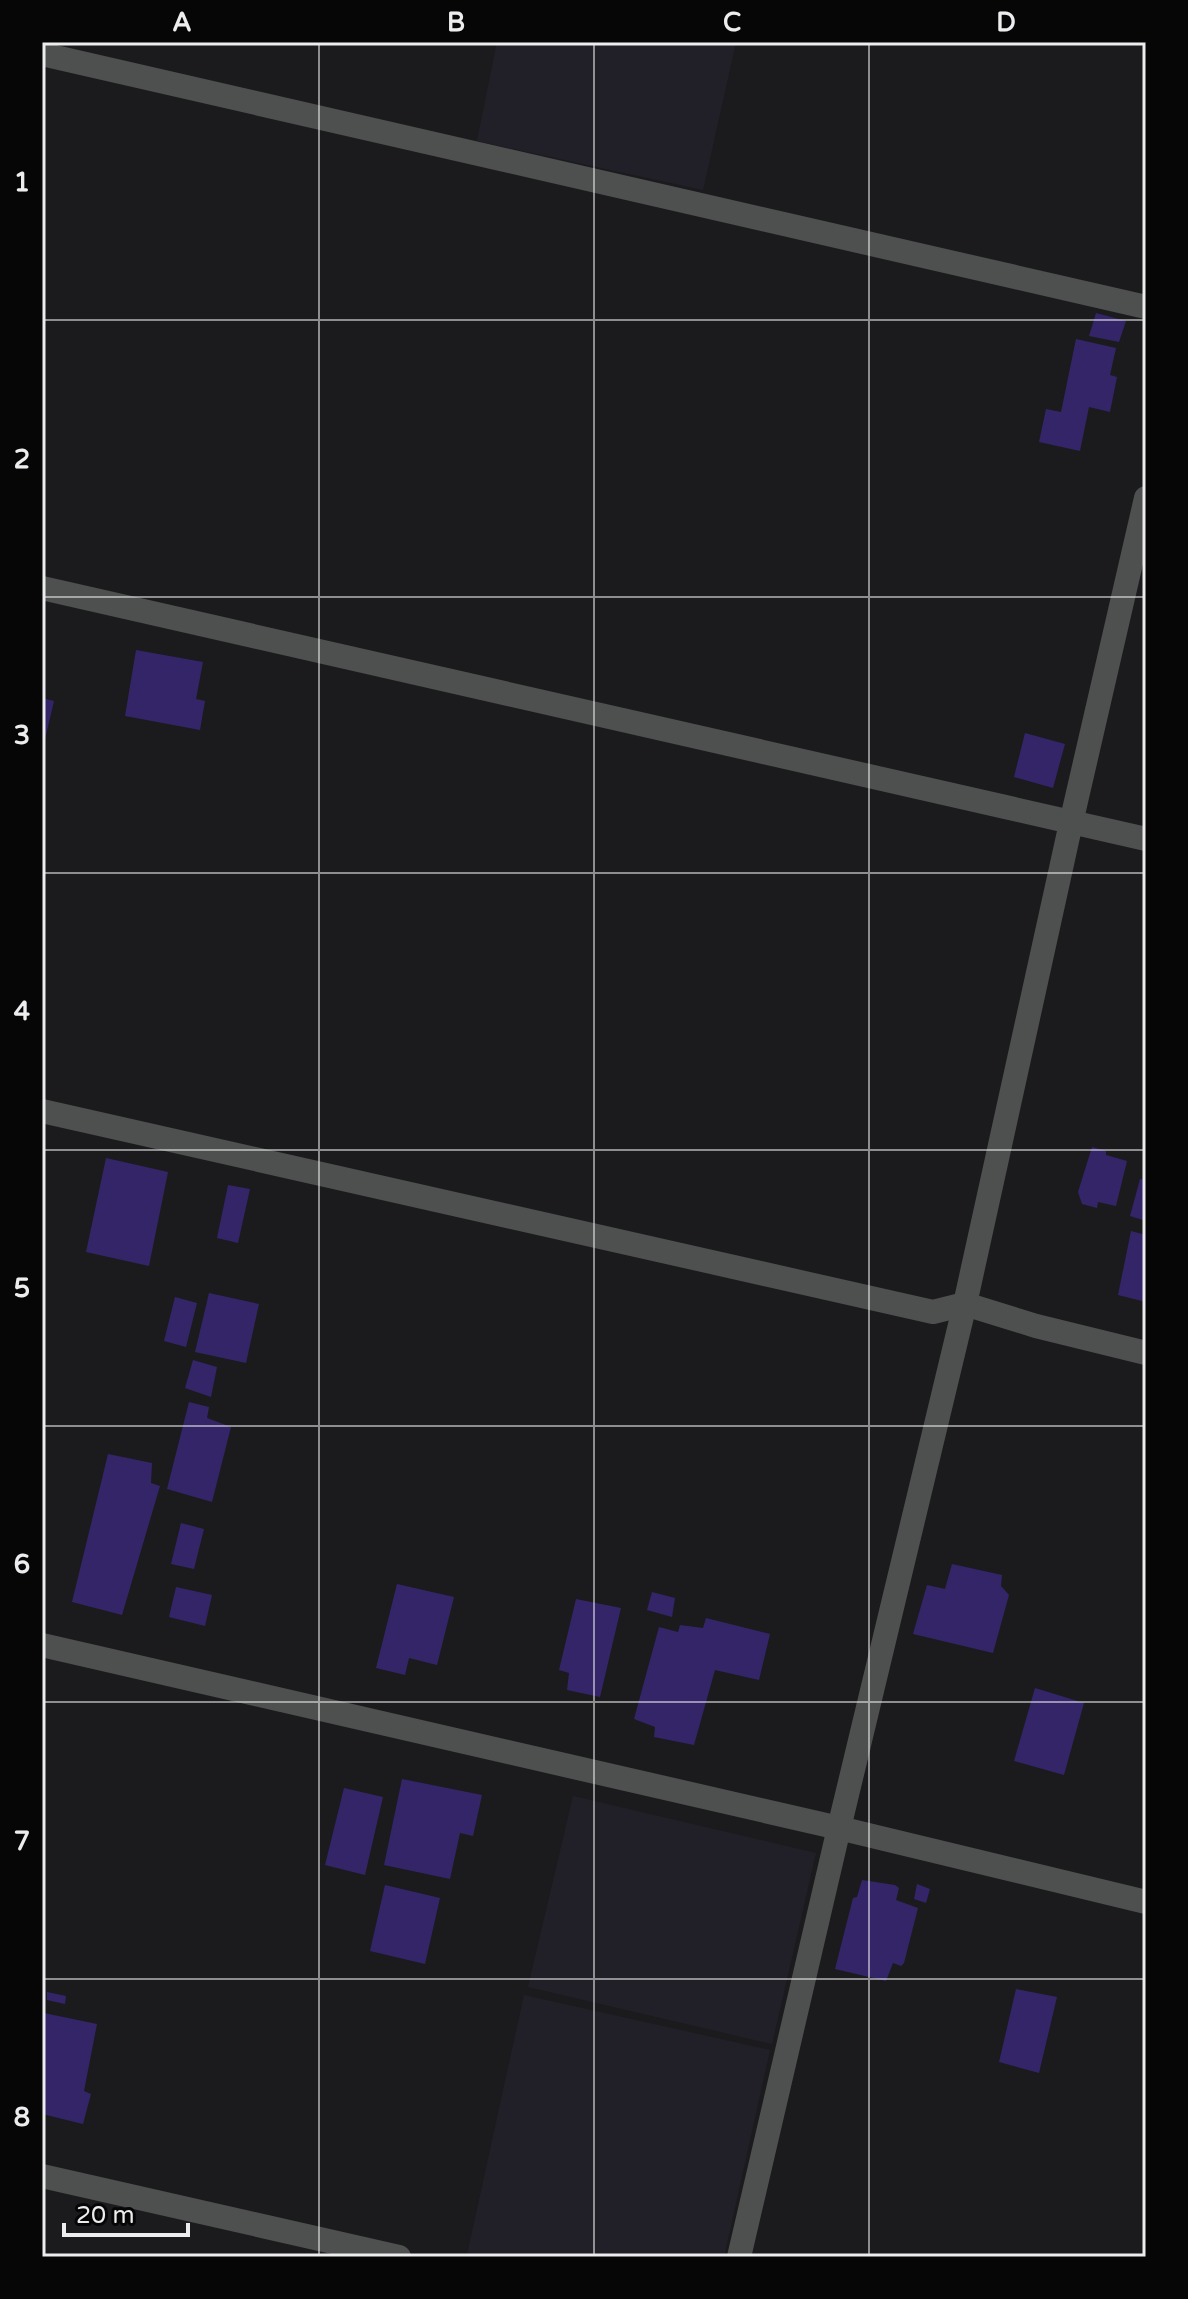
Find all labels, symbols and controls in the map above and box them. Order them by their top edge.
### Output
text: A [172,7,192,38]
text: B [447,7,465,38]
text: C [723,7,741,38]
text: D [996,7,1016,38]
text: 1 [14,167,30,198]
text: 2 [14,444,30,475]
text: 3 [14,720,30,751]
text: 4 [14,996,30,1027]
text: 5 [14,1273,30,1304]
text: 6 [14,1549,30,1580]
text: 7 [14,1826,30,1857]
text: 8 [14,2102,30,2133]
scale bar [64,2187,188,2237]
text: 20 m [76,2201,134,2230]

